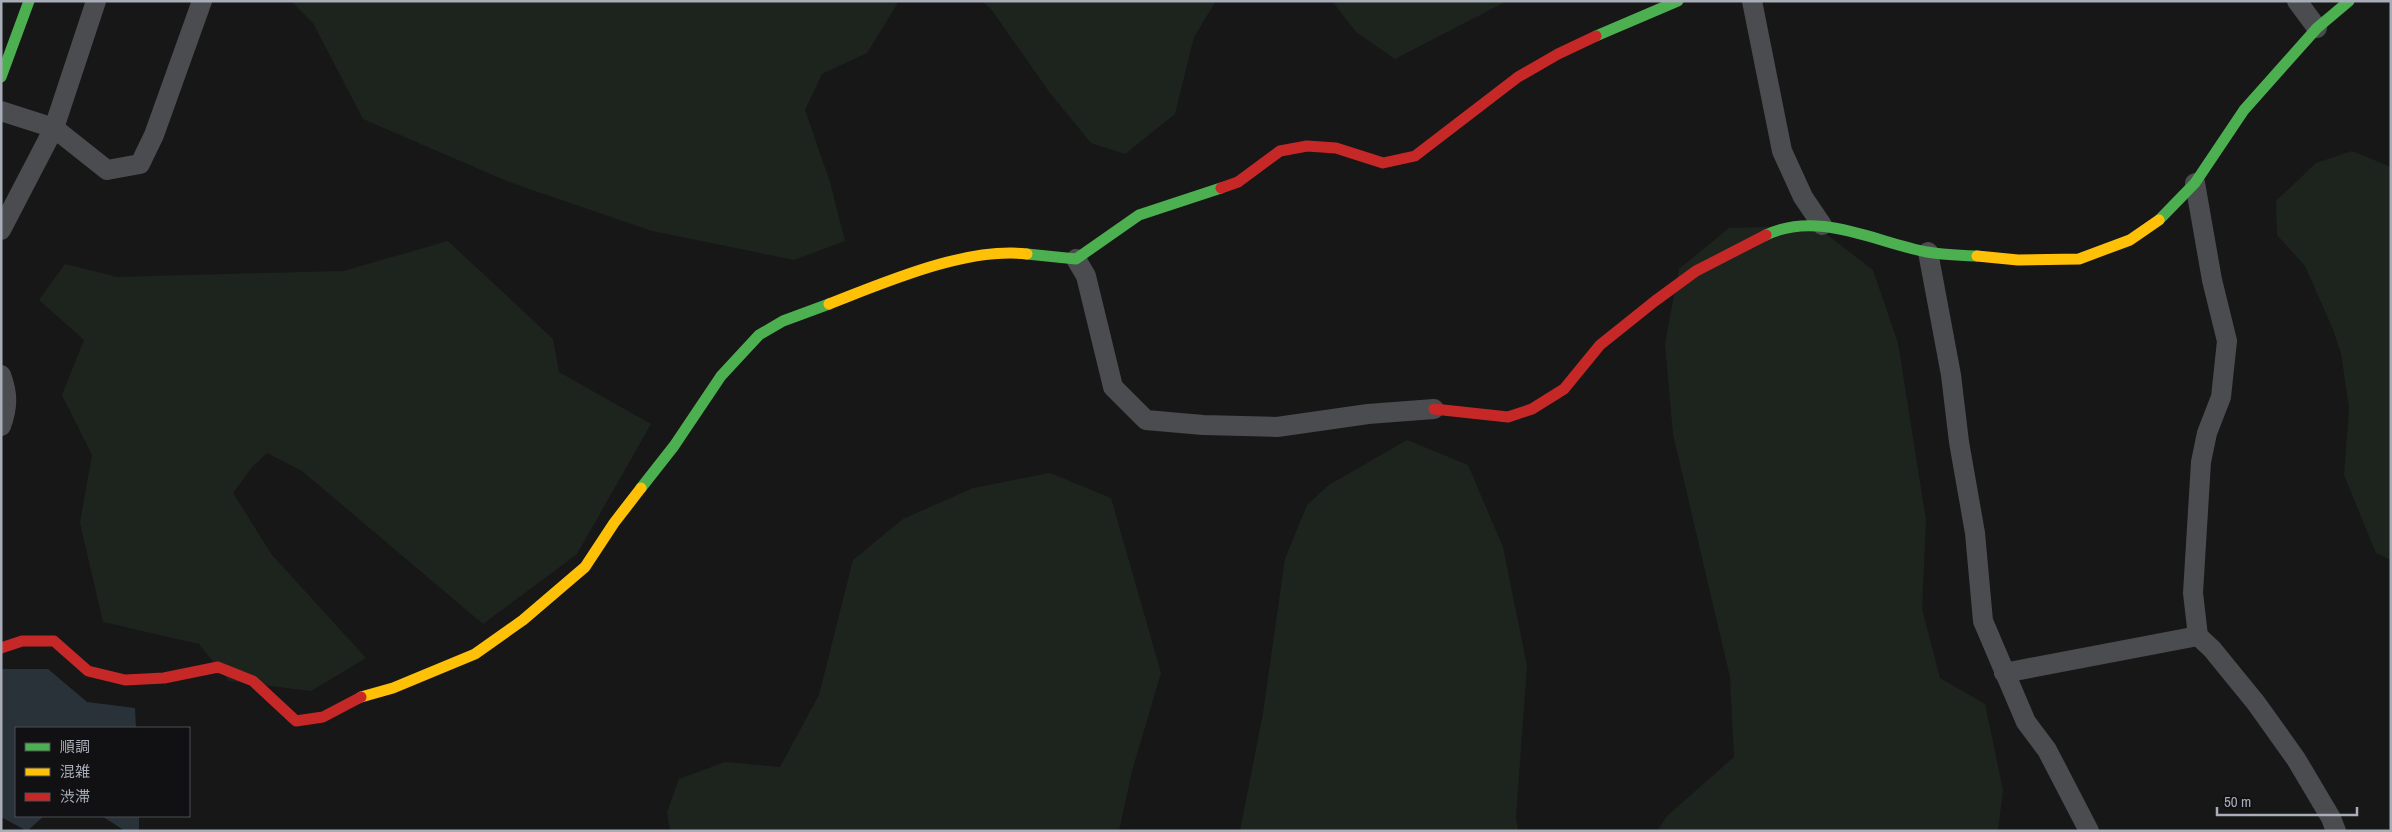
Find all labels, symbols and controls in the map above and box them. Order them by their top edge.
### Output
legend [15,727,190,817]
text: 順調 [60,736,90,757]
text: 混雑 [60,761,90,782]
scale bar [2217,784,2357,816]
text: 渋滞 [60,786,90,807]
text: 50 m [2224,791,2251,812]

